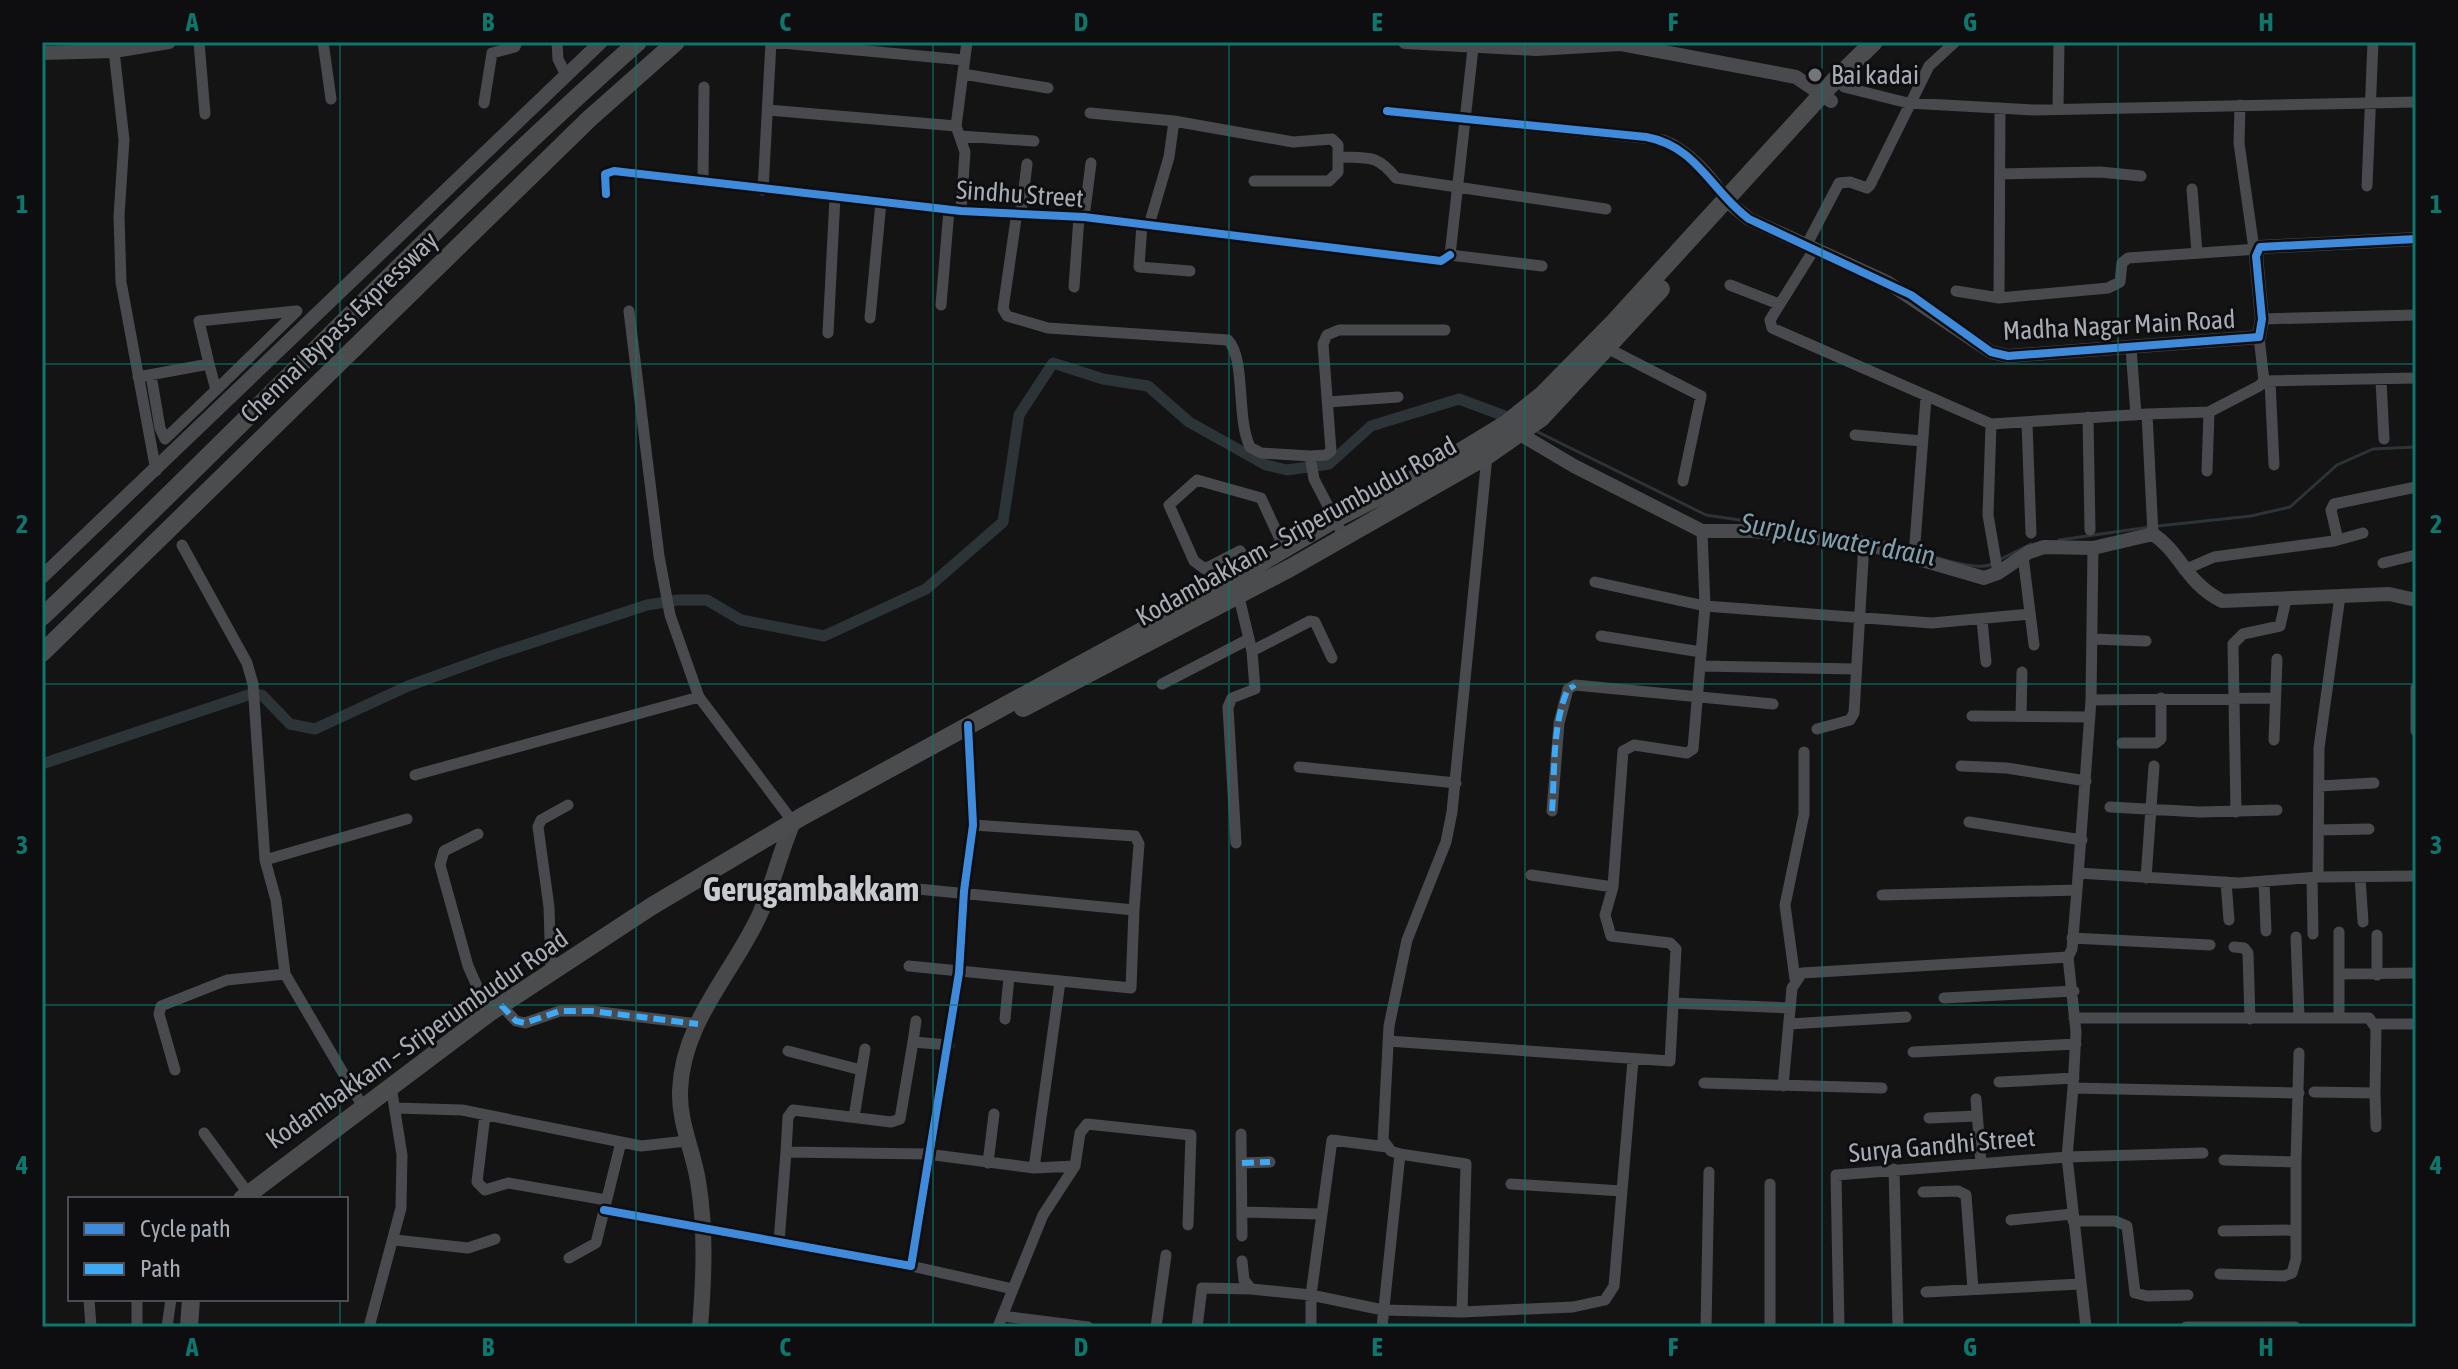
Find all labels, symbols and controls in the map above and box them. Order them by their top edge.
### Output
text: A [185,7,199,37]
text: B [482,7,495,37]
text: C [779,7,791,37]
text: D [1074,7,1088,37]
text: E [1371,7,1383,37]
text: F [1668,7,1679,37]
text: G [1963,7,1977,37]
text: H [2258,7,2274,37]
place label: Bai kadai [1831,60,1919,90]
marker: Bai kadai [1806,66,1824,84]
street label: Sindhu Street [955,175,1085,213]
text: 1 [16,189,28,219]
text: 1 [2430,189,2442,219]
street label: Chennai Bypass Expressway [234,225,444,429]
street label: Madha Nagar Main Road [2002,304,2236,346]
street label: Kodambakkam – Sriperumbudur Road [1131,430,1461,632]
water label: Surplus water drain [1737,506,1938,572]
text: 2 [16,509,28,539]
text: 2 [2430,509,2442,539]
text: 3 [16,830,28,860]
text: 3 [2430,830,2442,860]
district label: Gerugambakkam [703,869,919,908]
street label: Kodambakkam – Sriperumbudur Road [260,923,574,1155]
street label: Surya Gandhi Street [1847,1122,2037,1168]
text: 4 [15,1150,28,1180]
text: 4 [2429,1150,2442,1180]
legend [68,1197,348,1301]
text: Cycle path [140,1215,231,1242]
text: Path [140,1255,181,1282]
text: A [185,1332,199,1362]
text: B [482,1332,495,1362]
text: C [779,1332,791,1362]
text: D [1074,1332,1088,1362]
text: E [1371,1332,1383,1362]
text: F [1668,1332,1679,1362]
text: G [1963,1332,1977,1362]
text: H [2258,1332,2274,1362]

